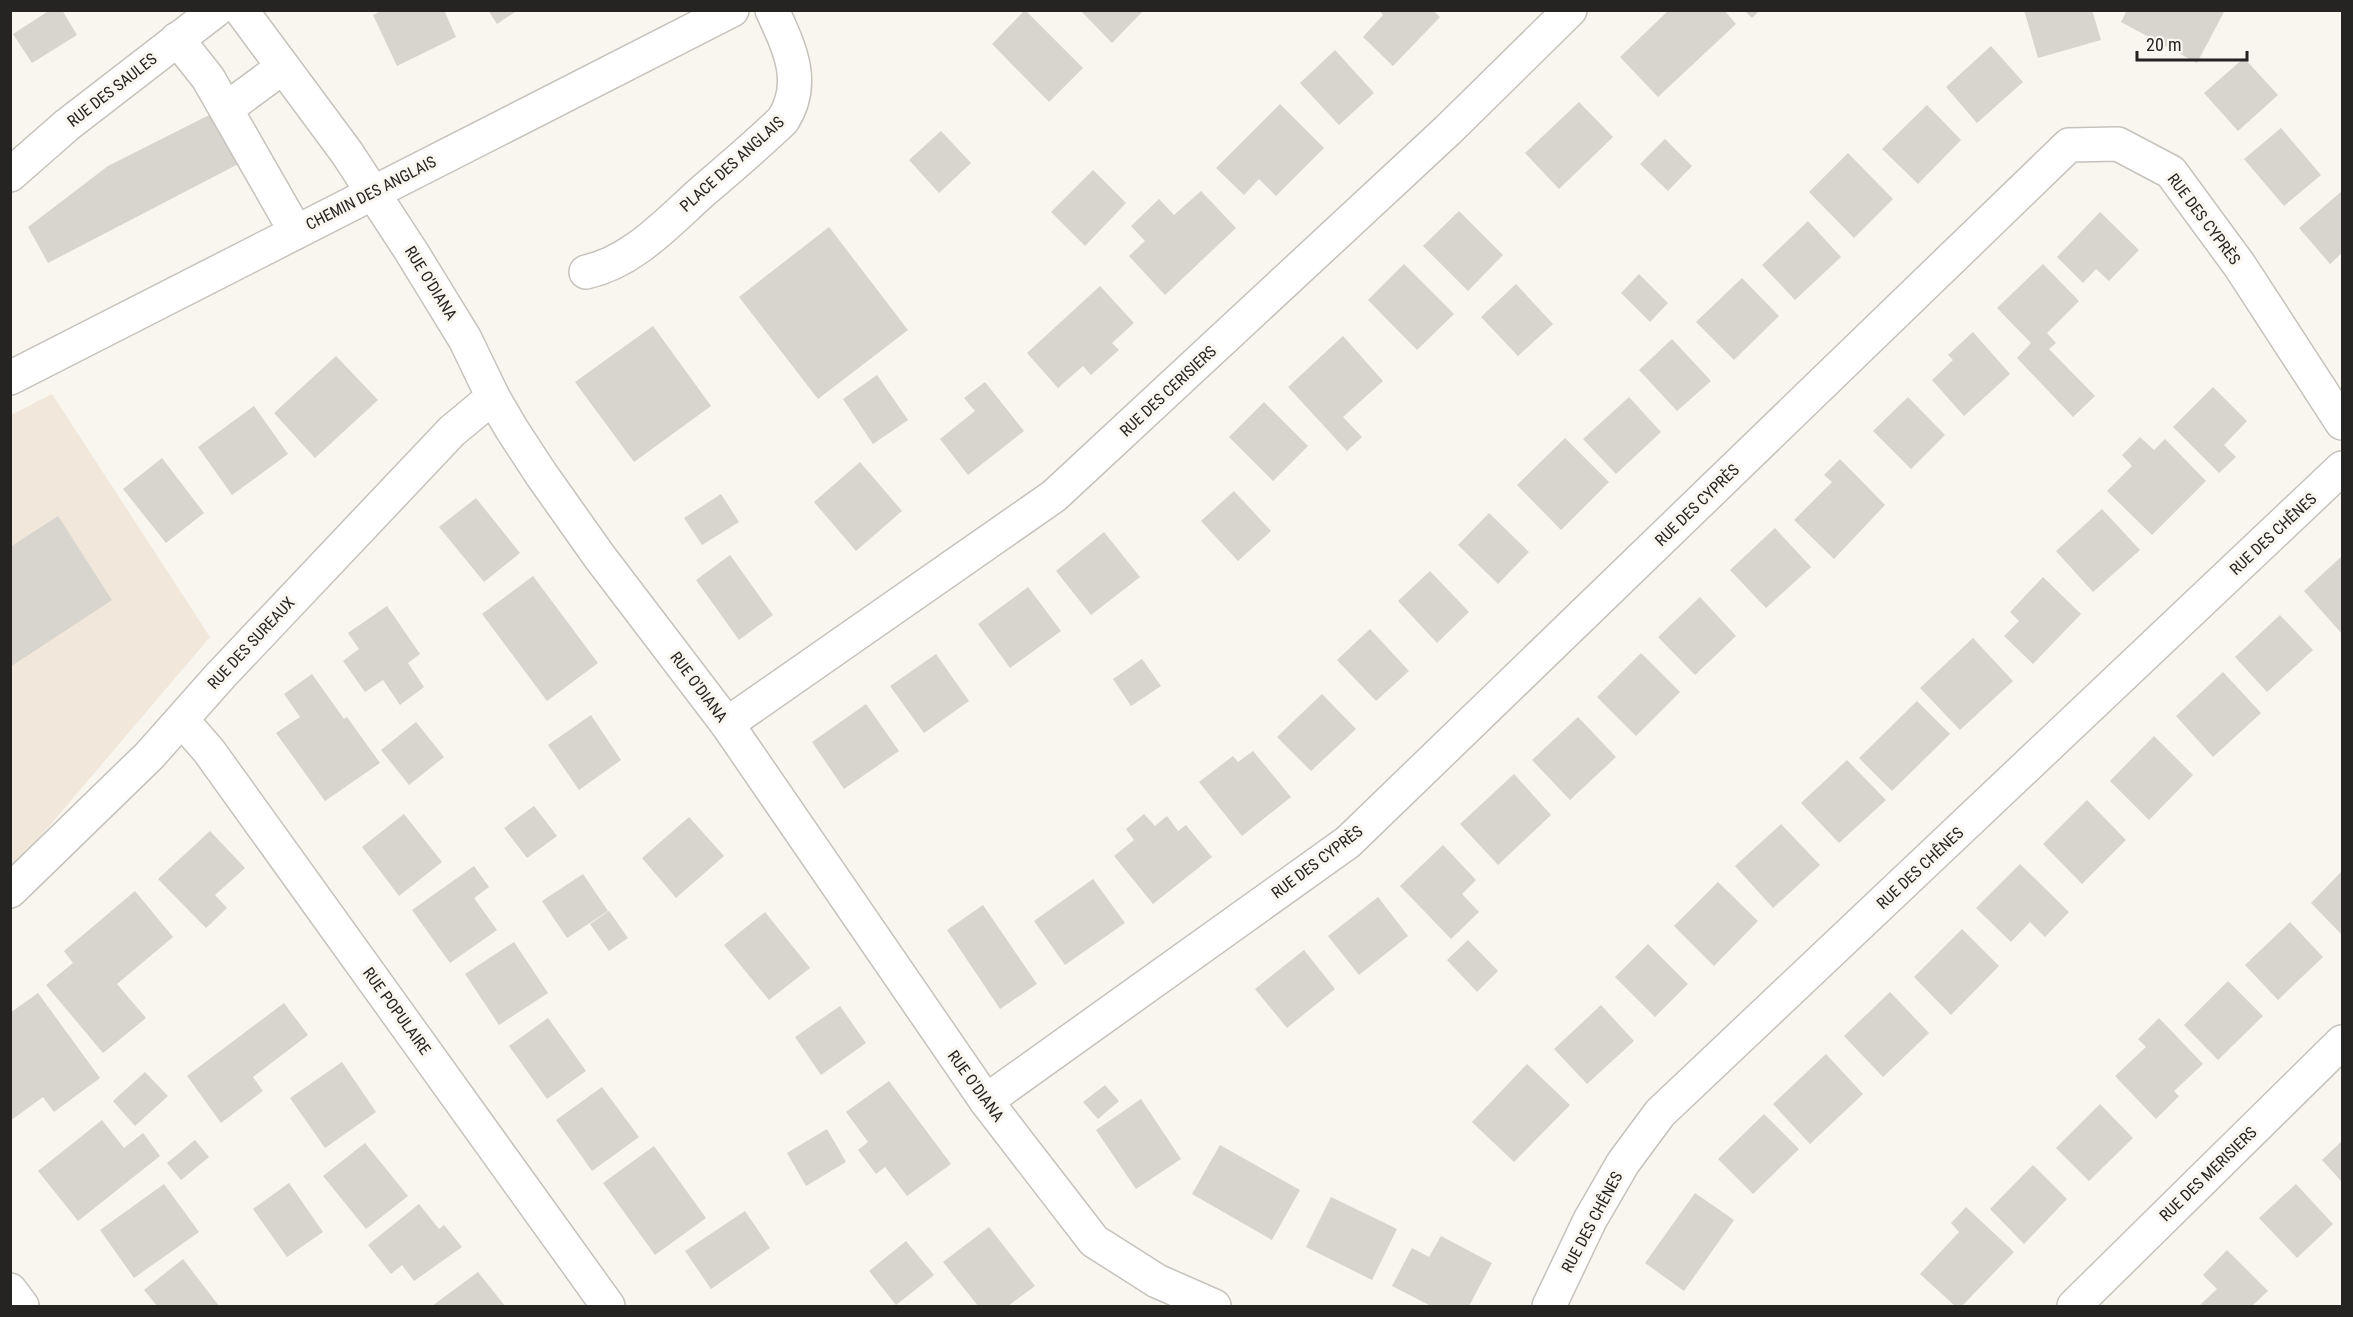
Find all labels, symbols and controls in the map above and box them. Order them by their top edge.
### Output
scale bar [2137,24,2246,62]
text: 20 m [2146,34,2181,55]
street label: RUE DES SAULES [63,49,161,131]
street label: PLACE DES ANGLAIS [676,112,788,216]
street label: CHEMIN DES ANGLAIS [303,152,439,234]
street label: RUE DES CYPRÈS [2164,170,2244,268]
street label: RUE O'DIANA [401,243,461,323]
street label: RUE DES CERISIERS [1116,342,1220,440]
street label: RUE DES CYPRÈS [1651,460,1743,550]
street label: RUE DES CHÊNES [2226,489,2320,579]
street label: RUE DES SUREAUX [204,593,299,693]
street label: RUE O'DIANA [666,648,732,726]
street label: RUE DES CYPRÈS [1268,822,1366,902]
street label: RUE DES CHÊNES [1873,823,1967,913]
street label: RUE POPULAIRE [359,964,435,1058]
street label: RUE O'DIANA [944,1047,1008,1125]
street label: RUE DES MERISIERS [2155,1123,2261,1225]
street label: RUE DES CHÊNES [1557,1168,1627,1276]

